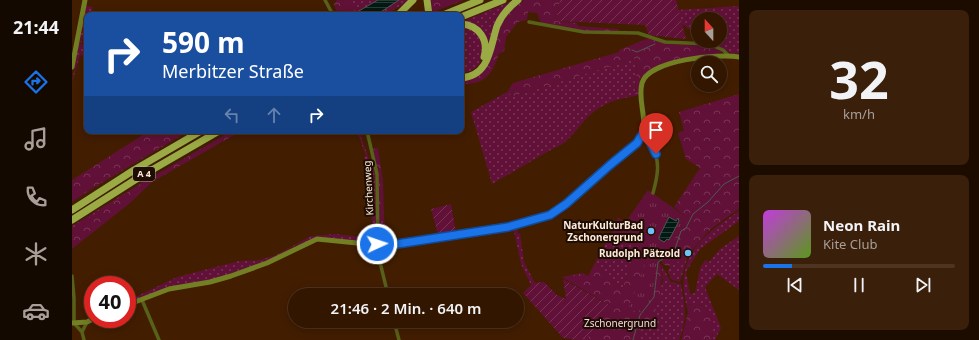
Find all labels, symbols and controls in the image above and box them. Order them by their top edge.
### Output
north arrow [691,12,727,48]
map controls [691,12,727,92]
text: 21:44 [13,15,59,39]
text: 590 m [162,23,245,61]
icon: right [96,28,148,80]
text: 32 [829,43,889,114]
button: search [691,56,727,92]
text: Merbitzer Straße [162,59,304,83]
icon: directions [22,68,50,96]
icon: left [221,104,243,126]
icon: ahead [263,104,285,126]
icon: right [305,104,327,126]
text: km/h [843,105,875,123]
pin [639,113,673,154]
icon: arrive [645,119,667,141]
icon: music [22,125,50,153]
street label: Kirchenweg [360,160,376,216]
road number: A 4 [133,167,155,181]
icon: phone [22,183,50,211]
text: Neon Rain [823,215,900,235]
place label: NaturKulturBad Zschonergrund [563,218,643,244]
position arrow [356,223,398,265]
marker: NaturKulturBad Zschonergrund [646,226,656,236]
text: Kite Club [823,235,877,253]
icon: climate [22,240,50,268]
place label: Rudolph Pätzold [599,246,680,260]
marker: Rudolph Pätzold [683,248,693,258]
icon: previous [784,274,806,296]
icon: pause [848,274,870,296]
icon: next [912,274,934,296]
speed limit sign: 40 [84,276,136,328]
icon: car [22,297,50,325]
text: 21:46 · 2 Min. · 640 m [331,298,481,318]
park label: Zschonergrund [584,316,656,330]

